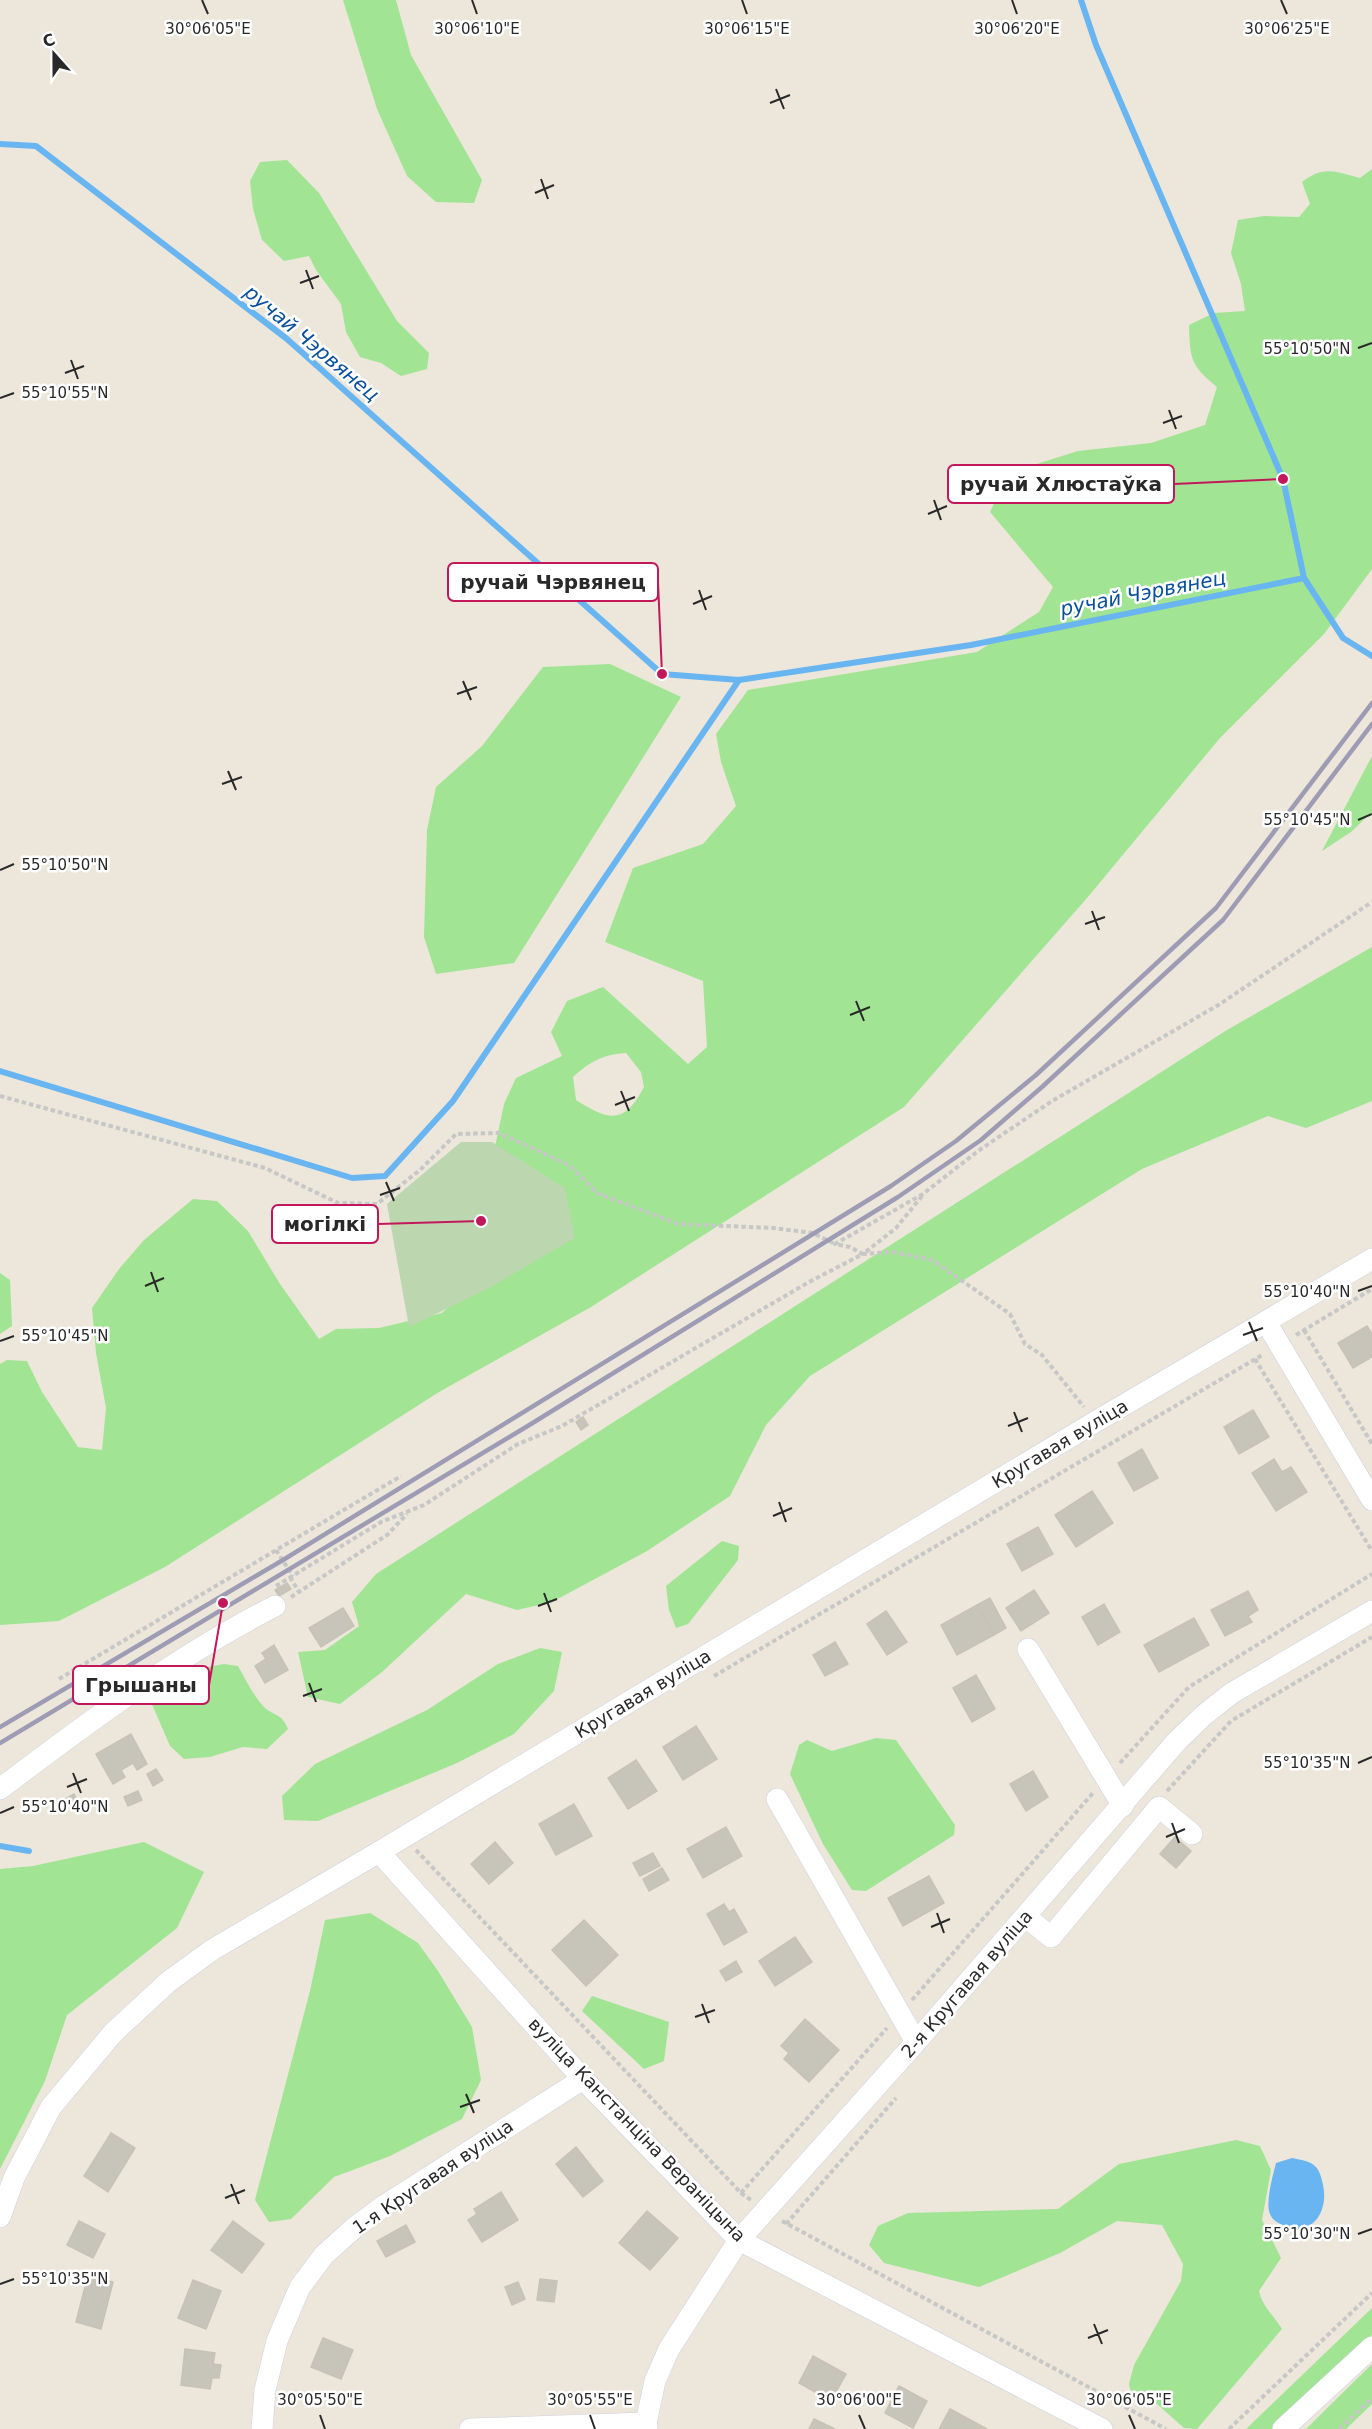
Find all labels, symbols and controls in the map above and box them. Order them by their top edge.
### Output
text: 30°06'05"E [165,20,251,38]
text: 30°06'10"E [434,20,520,38]
text: 30°06'15"E [704,20,790,38]
text: 30°06'20"E [974,20,1060,38]
text: 30°06'25"E [1244,20,1330,38]
north arrow [24,24,84,84]
text: С [40,29,58,51]
water label: ручай Чэрвянец [239,279,384,406]
text: 55°10'50"N [1263,340,1351,358]
text: 55°10'55"N [21,384,109,402]
callout: ручай Хлюстаўка [948,465,1174,503]
text: ручай Хлюстаўка [960,472,1162,496]
callout: ручай Чэрвянец [448,563,658,601]
water label: ручай Чэрвянец [1057,565,1228,621]
text: ручай Чэрвянец [460,570,646,594]
text: 55°10'45"N [1263,811,1351,829]
text: 55°10'50"N [21,856,109,874]
callout: могілкі [272,1205,378,1243]
text: могілкі [284,1212,366,1236]
text: 55°10'40"N [1263,1283,1351,1301]
text: 55°10'45"N [21,1327,109,1345]
street label: Кругавая вуліца [988,1395,1131,1492]
street label: Кругавая вуліца [571,1645,714,1742]
callout: Грышаны [73,1666,209,1704]
text: Грышаны [85,1673,197,1697]
text: 55°10'35"N [1263,1754,1351,1772]
text: 55°10'40"N [21,1798,109,1816]
street label: 2-я Кругавая вуліца [897,1905,1037,2062]
street label: вуліца Канстанціна Вераніцына [524,2013,750,2246]
street label: 1-я Кругавая вуліца [348,2115,517,2238]
text: 55°10'30"N [1263,2225,1351,2243]
text: 55°10'35"N [21,2270,109,2288]
text: 30°05'50"E [277,2391,363,2409]
text: 30°05'55"E [547,2391,633,2409]
text: 30°06'00"E [816,2391,902,2409]
text: 30°06'05"E [1086,2391,1172,2409]

